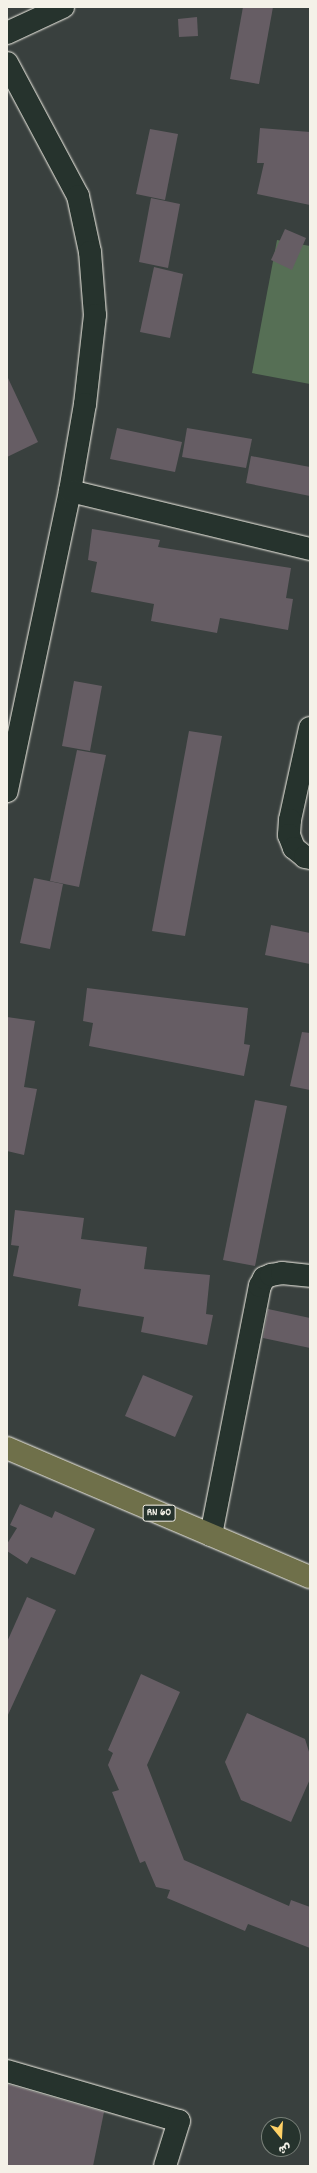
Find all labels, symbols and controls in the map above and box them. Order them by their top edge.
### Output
road number: RN 60 [142,1504,176,1522]
north arrow [261,2117,301,2157]
text: ش [276,2138,293,2157]

